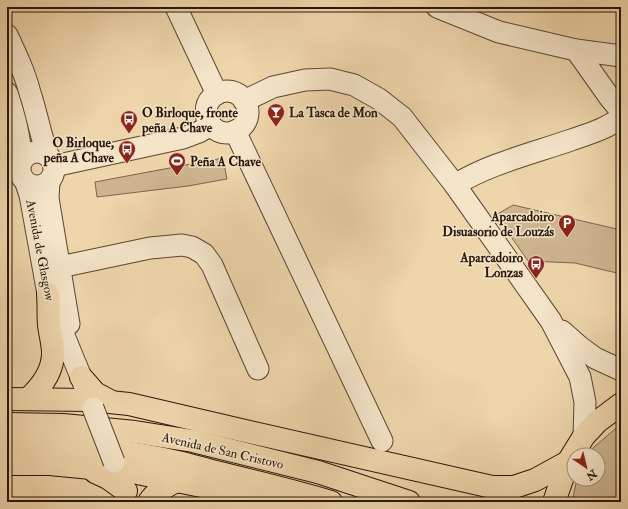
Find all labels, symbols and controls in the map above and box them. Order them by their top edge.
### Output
bar icon: La Tasca de Mon [266,102,286,127]
place label: O Birloque, fronte peña A Chave [141,105,238,137]
place label: La Tasca de Mon [289,105,378,121]
bus stop icon: O Birloque, fronte peña A Chave [119,109,139,134]
place label: O Birloque, peña A Chave [43,135,115,167]
bus stop icon: O Birloque, peña A Chave [117,139,137,164]
sports icon: Peña A Chave [167,151,187,176]
place label: Peña A Chave [190,154,261,170]
street label: Avenida de Glasgow [22,197,58,303]
place label: Aparcadoiro Disuasorio de Louzás [442,209,555,240]
parking icon: Aparcadoiro Disuasorio de Louzás [557,213,577,238]
place label: Aparcadoiro Lonzas [459,250,524,281]
bus stop icon: Aparcadoiro Lonzas [526,254,546,279]
street label: Avenida de San Cristovo [159,429,285,473]
north arrow [566,447,606,487]
text: N [583,466,600,484]

